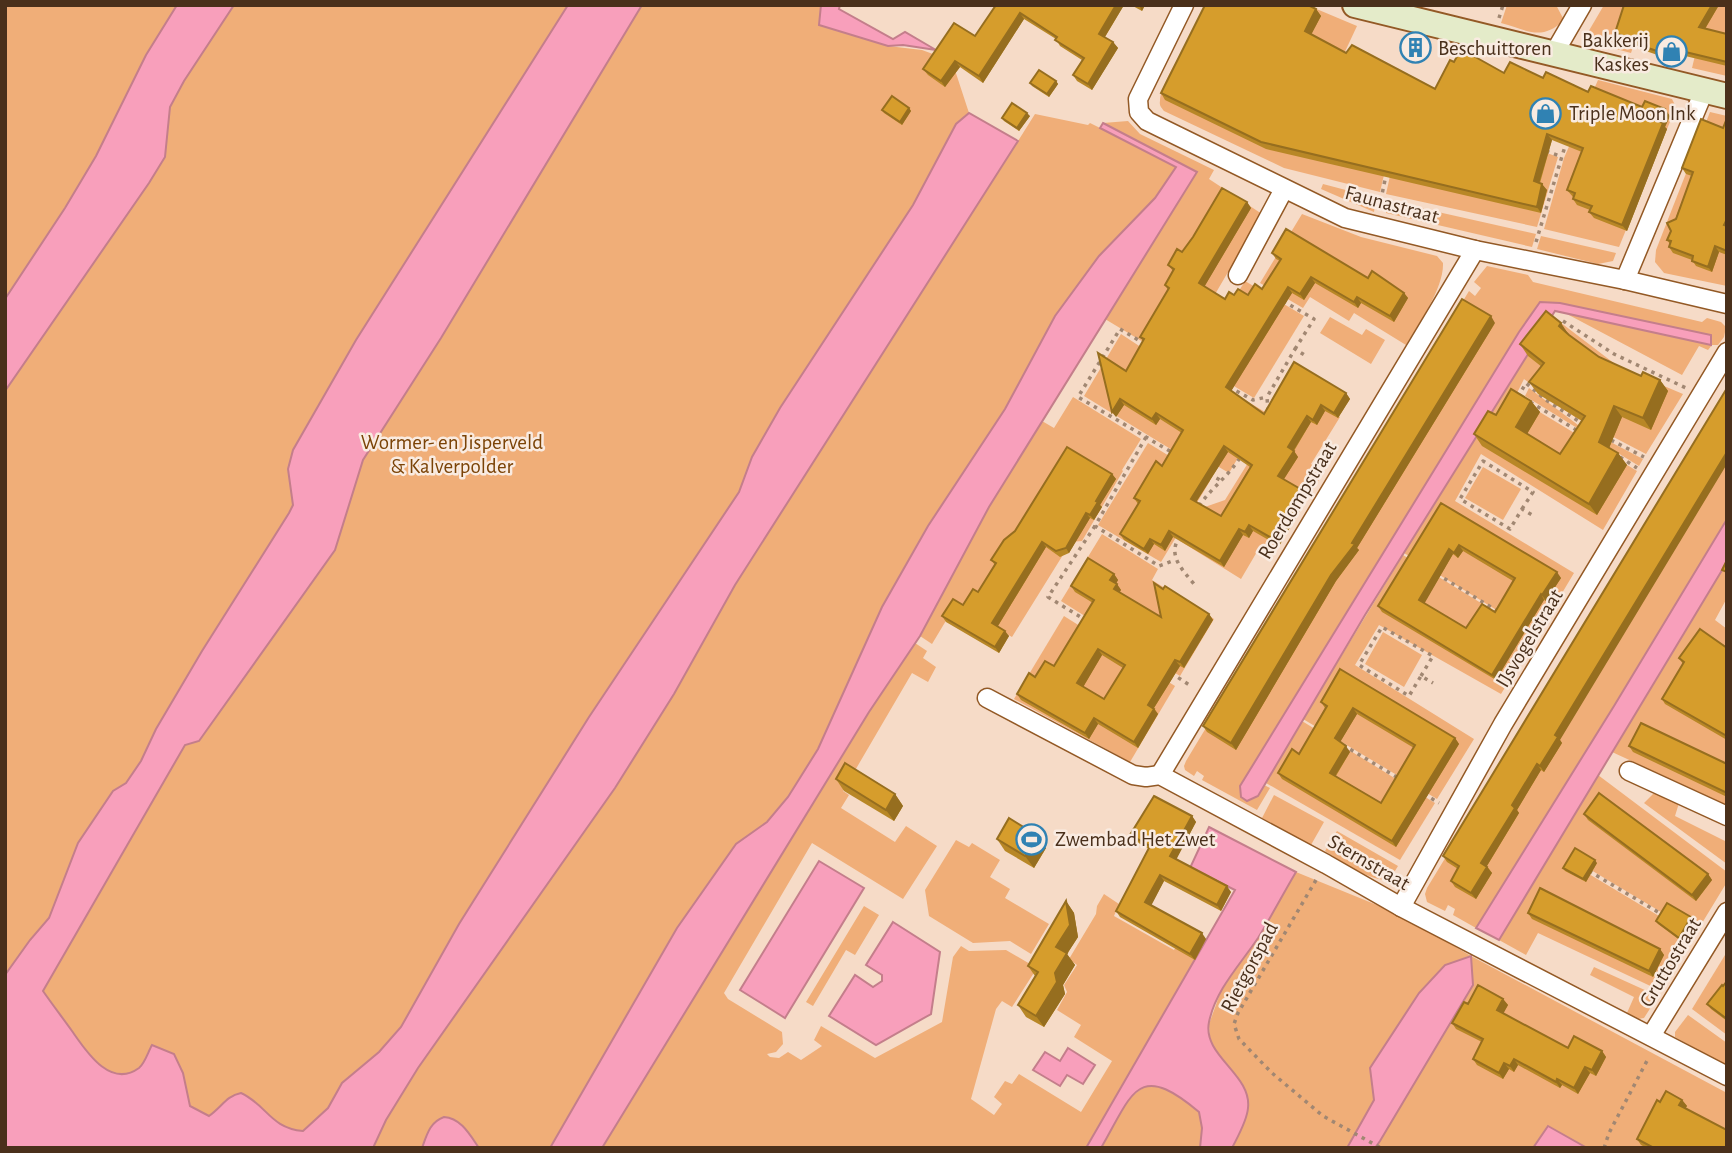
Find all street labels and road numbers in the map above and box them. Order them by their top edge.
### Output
street label: Faunastraat [1343,182,1441,227]
street label: Roerdompstraat [1254,437,1341,563]
street label: IJsvogelstraat [1492,585,1567,691]
street label: Sternstraat [1324,831,1414,894]
street label: Gruttostraat [1636,914,1705,1011]
street label: Rietgorspad [1217,919,1282,1016]

